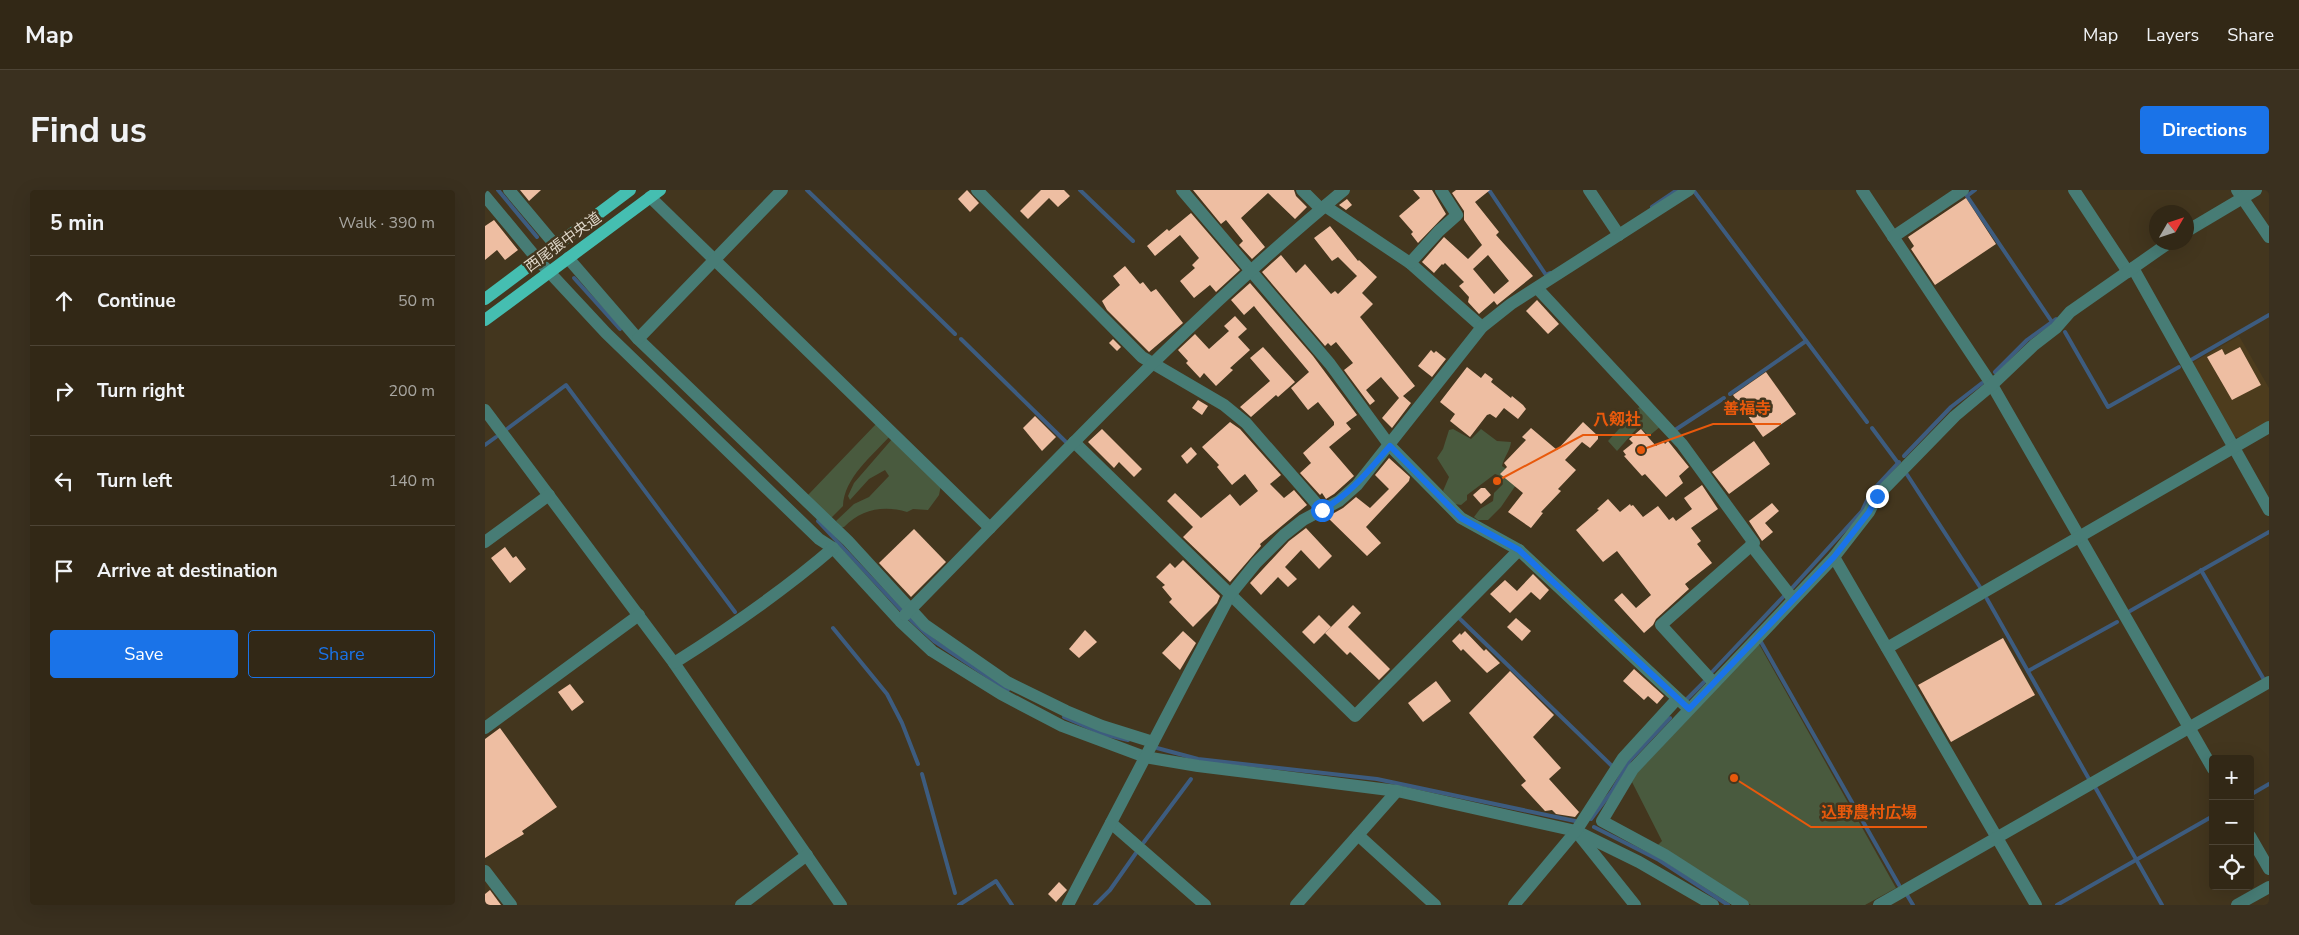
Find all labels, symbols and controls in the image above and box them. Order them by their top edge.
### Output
text: Map [25,19,73,51]
text: Map [2083,23,2118,47]
text: Layers [2146,23,2199,47]
text: Share [2227,23,2274,47]
button: Directions [2140,106,2269,154]
text: Find us [30,107,147,154]
north arrow [2149,205,2194,250]
street label: 西尾張中央道 [521,207,605,277]
text: 5 min [50,209,104,237]
text: Walk · 390 m [339,212,435,234]
icon: ahead [50,287,78,315]
text: Continue [97,288,176,314]
text: 50 m [398,290,435,312]
icon: right [50,377,78,405]
text: Turn right [97,378,184,404]
text: 200 m [388,380,435,402]
callout: 善福寺 [1713,393,1781,424]
text: 善福寺 [1723,398,1771,420]
callout: 八剱社 [1583,404,1651,435]
text: 八剱社 [1593,409,1641,431]
icon: left [50,467,78,495]
text: Turn left [97,468,172,494]
text: 140 m [388,470,435,492]
route end [1866,485,1889,508]
route start [1311,499,1334,522]
icon: arrive [50,557,78,585]
text: Arrive at destination [97,558,278,584]
button: Save [50,630,238,678]
button: Share [248,630,435,678]
map controls [2209,755,2254,890]
button: + [2209,755,2254,800]
callout: 込野農村広場 [1811,796,1927,827]
button: − [2209,800,2254,845]
text: 込野農村広場 [1821,802,1917,824]
button: locate [2209,845,2254,890]

